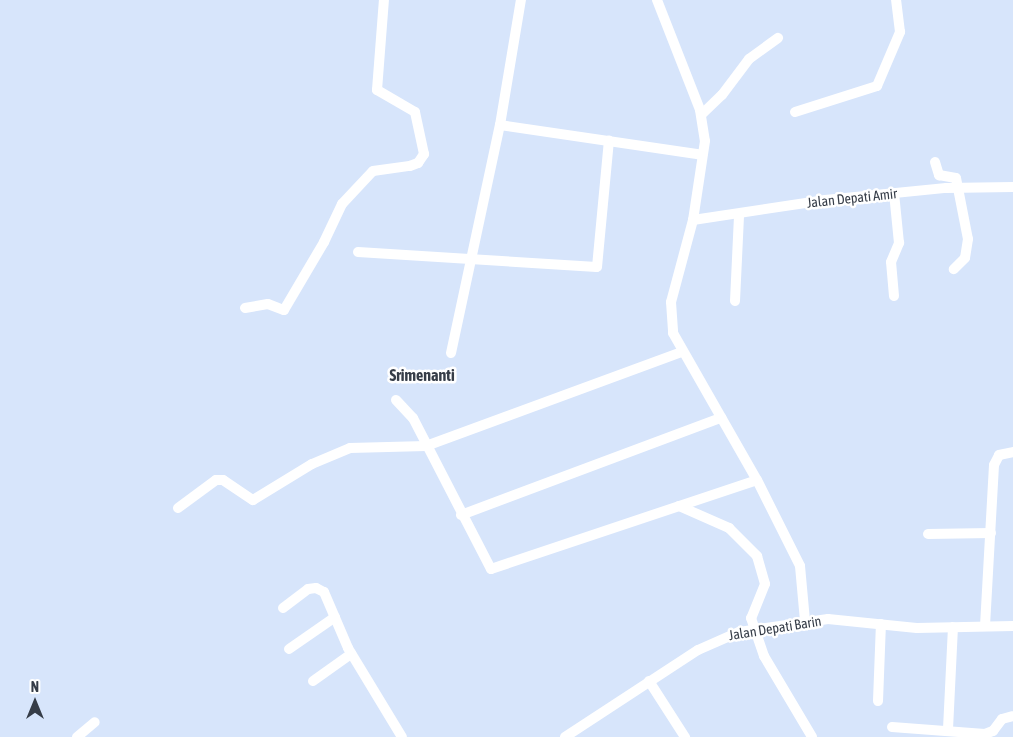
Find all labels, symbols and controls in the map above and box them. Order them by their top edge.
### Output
street label: Jalan Depati Amir [806,185,898,211]
district label: Srimenanti [389,365,455,385]
street label: Jalan Depati Barin [727,612,823,644]
north arrow [10,677,60,727]
text: N [31,679,39,695]

